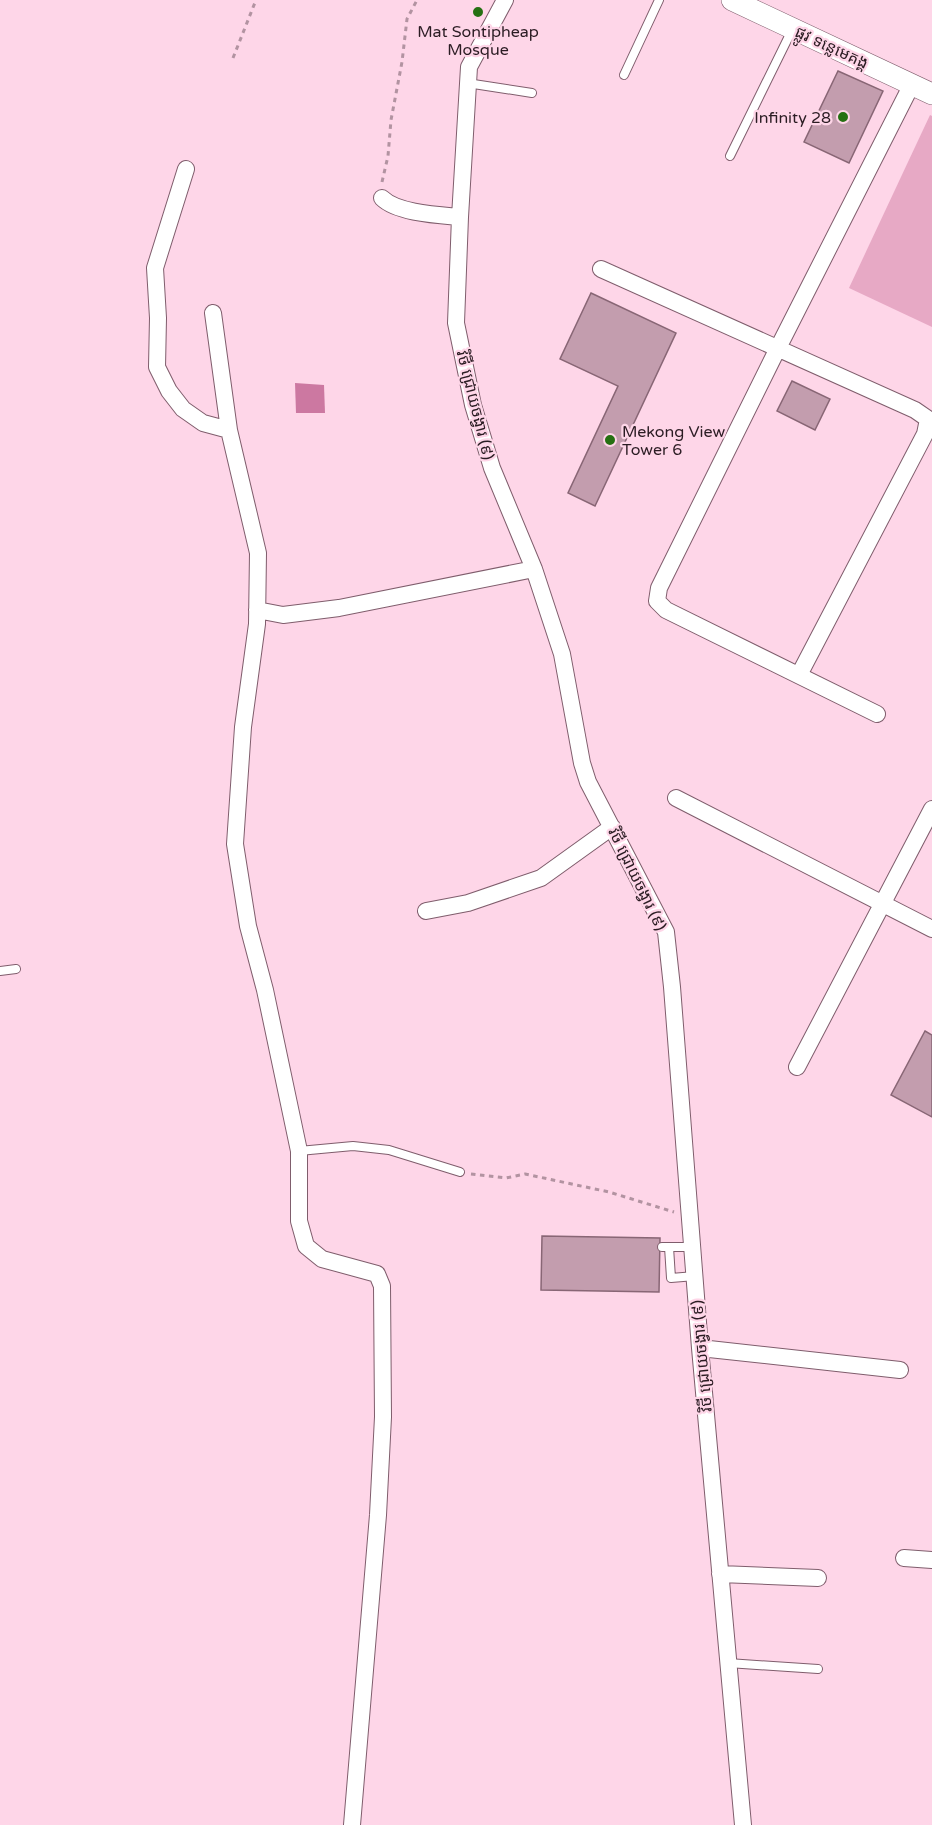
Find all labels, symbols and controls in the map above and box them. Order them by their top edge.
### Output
marker: Mat Sontipheap Mosque [471,5,485,19]
place label: Mat Sontipheap Mosque [417,22,539,60]
street label: ផ្លូវ ទន្លេមេគង្គ [790,22,872,77]
place label: Infinity 28 [754,108,831,128]
marker: Infinity 28 [836,110,850,124]
street label: វិថី ជ្រោយចង្វារ (៩) [452,347,500,462]
place label: Mekong View Tower 6 [622,422,725,460]
marker: Mekong View Tower 6 [603,433,617,447]
street label: វិថី ជ្រោយចង្វារ (៩) [603,823,672,934]
street label: វិថី ជ្រោយចង្វារ (៩) [686,1299,717,1414]

